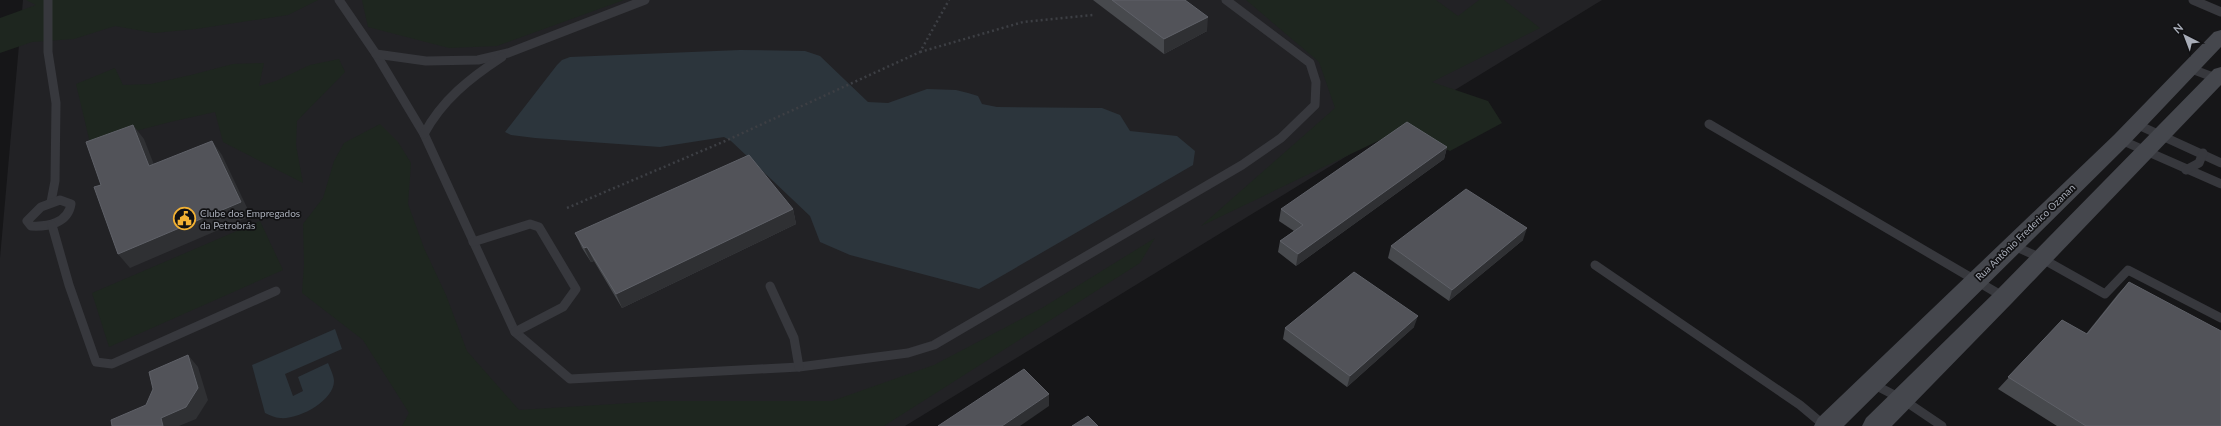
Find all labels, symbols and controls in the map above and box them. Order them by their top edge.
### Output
north arrow [2165,16,2205,56]
text: N [2170,21,2185,36]
street label: Rua Antônio Frederico Ozanan [1973,181,2077,283]
public building icon: Clube dos Empregados da Petrobrás [172,206,198,232]
place label: Clube dos Empregados da Petrobrás [200,207,300,231]

